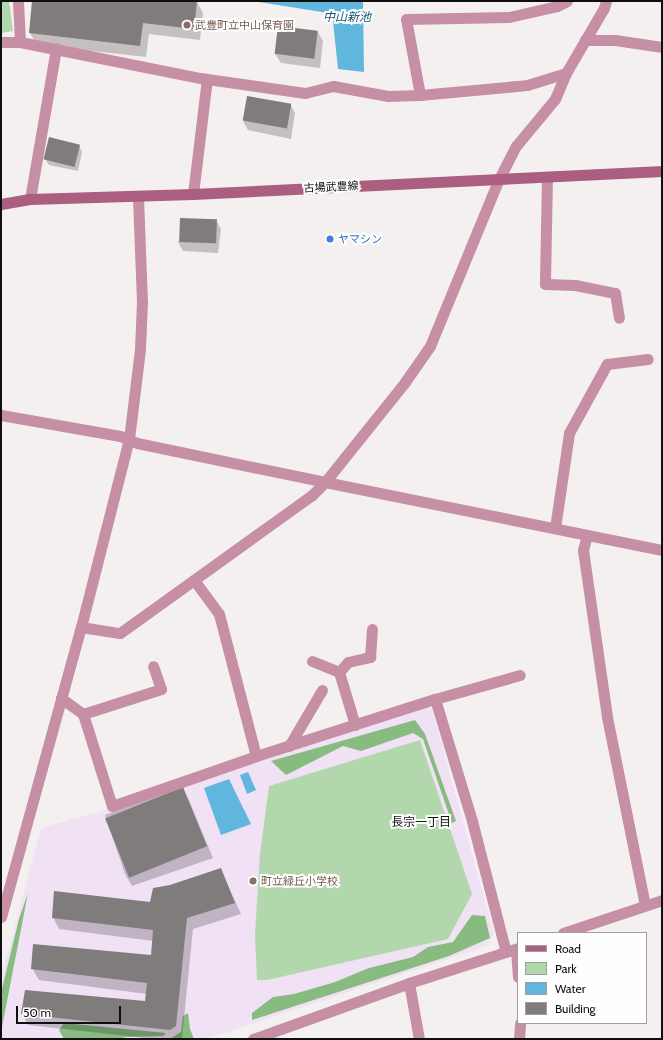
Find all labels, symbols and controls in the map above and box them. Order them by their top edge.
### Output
water label: 中山新池 [323,10,371,24]
place label: 武豊町立中山保育園 [195,18,294,32]
marker: 武豊町立中山保育園 [182,20,192,30]
street label: 古場武豊線 [303,179,359,195]
place label: ヤマシン [338,232,382,246]
marker: ヤマシン [325,234,335,244]
district label: 長宗一丁目 [391,815,451,829]
place label: 町立緑丘小学校 [261,874,338,888]
marker: 町立緑丘小学校 [248,876,258,886]
legend [517,932,647,1024]
text: Road [555,941,581,956]
text: Park [555,961,577,976]
text: Water [555,981,585,996]
scale bar [18,998,123,1024]
text: Building [555,1001,596,1016]
text: 50 m [23,1005,51,1020]

